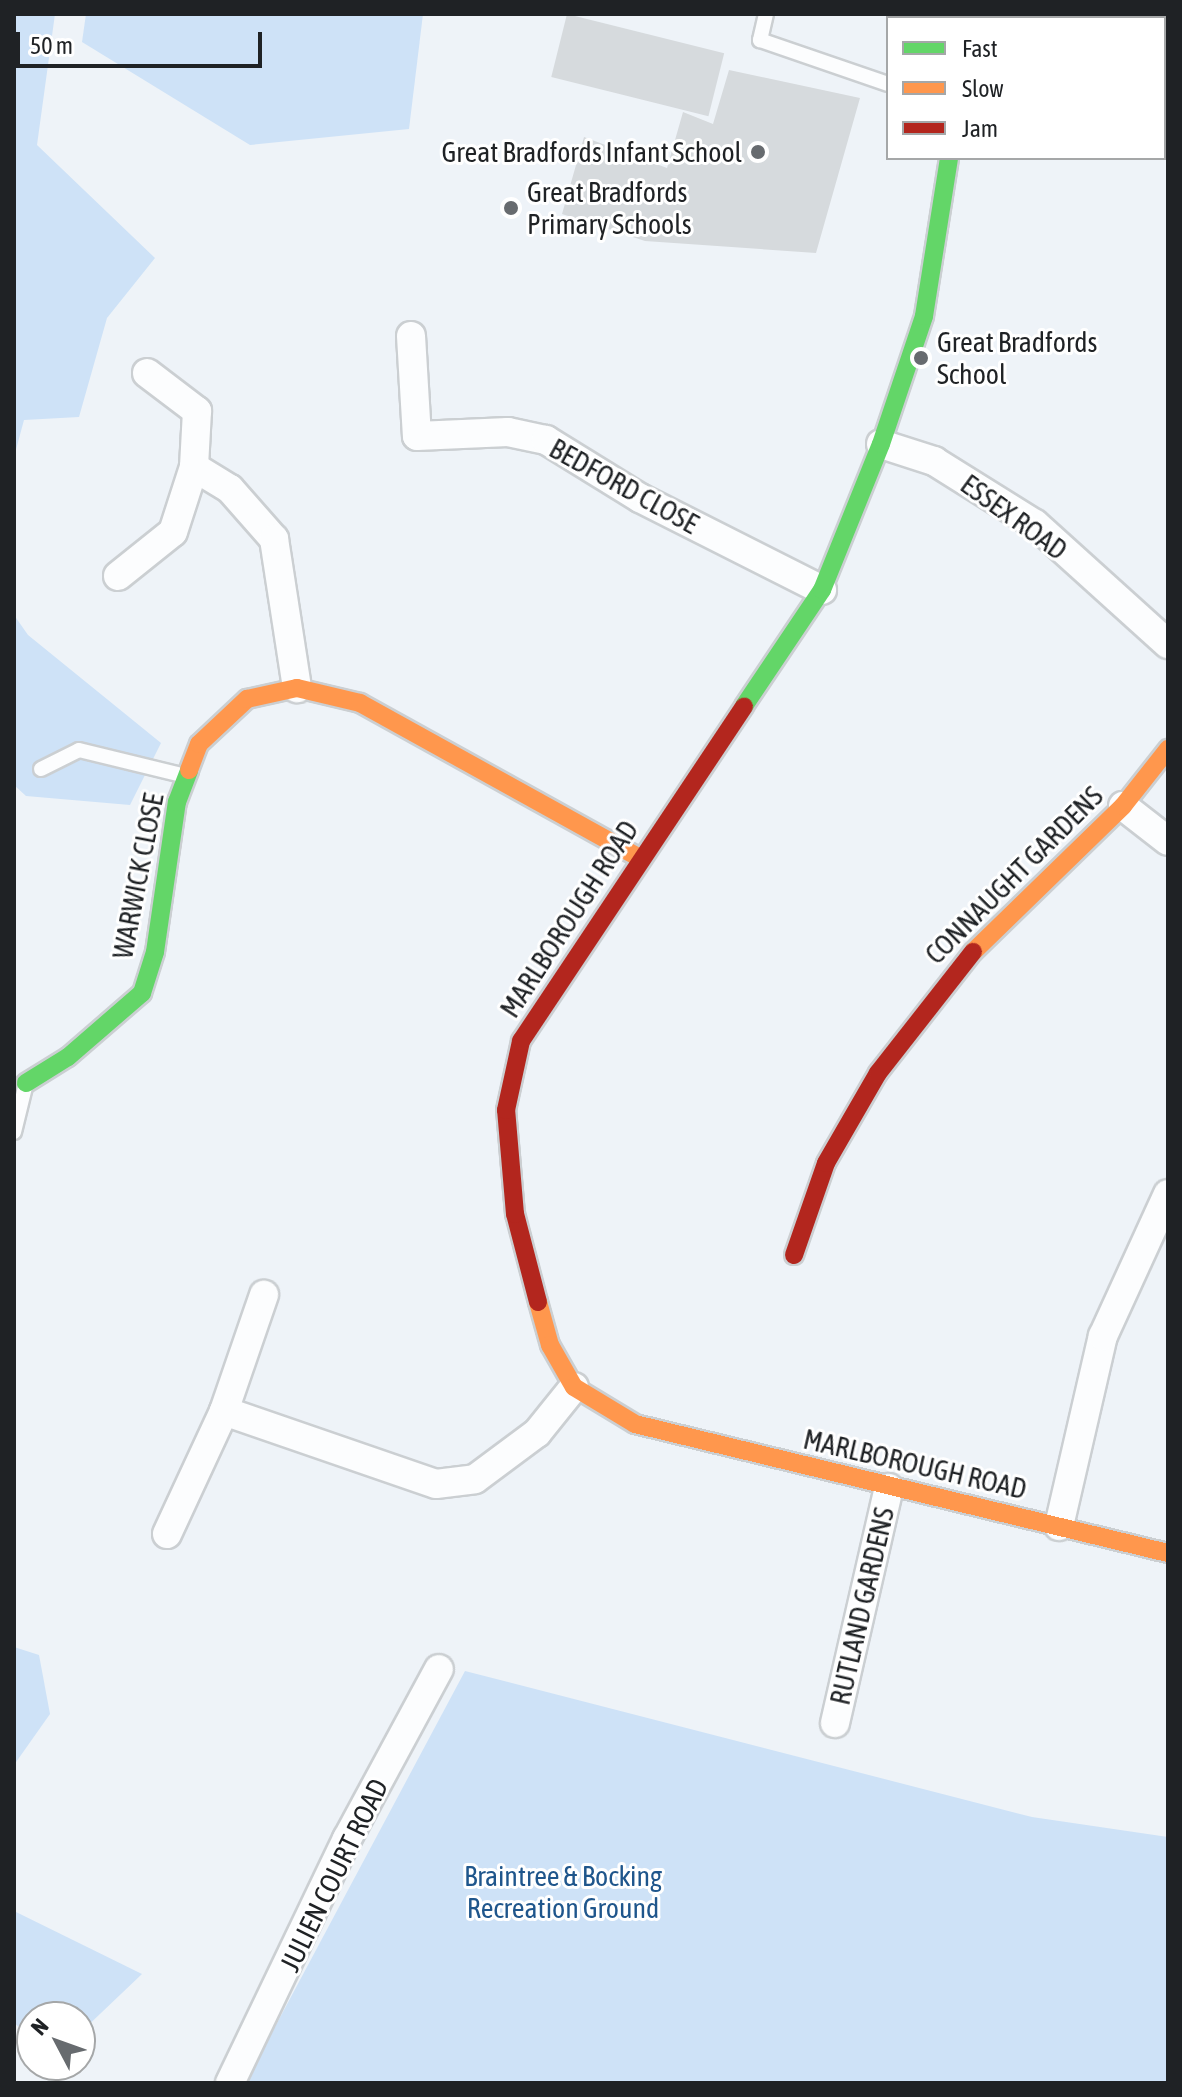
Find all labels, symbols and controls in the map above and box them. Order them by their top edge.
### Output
scale bar [20,16,266,66]
legend [886,16,1166,160]
text: 50 m [30,32,73,59]
text: Fast [962,35,998,62]
text: Slow [962,75,1004,102]
text: Jam [962,115,998,142]
place label: Great Bradfords Infant School [441,135,742,169]
marker: Great Bradfords Infant School [749,143,767,161]
place label: Great Bradfords Primary Schools [527,175,692,241]
marker: Great Bradfords Primary Schools [502,199,520,217]
place label: Great Bradfords School [937,325,1097,391]
marker: Great Bradfords School [912,349,930,367]
street label: BEDFORD CLOSE [544,431,704,541]
street label: ESSEX ROAD [954,467,1074,567]
street label: CONNAUGHT GARDENS [918,779,1110,971]
street label: WARWICK CLOSE [106,790,170,962]
street label: MARLBOROUGH ROAD [493,814,645,1024]
street label: MARLBOROUGH ROAD [800,1422,1030,1506]
street label: RUTLAND GARDENS [823,1504,901,1708]
street label: JULIEN COURT ROAD [273,1773,395,1977]
park label: Braintree & Bocking Recreation Ground [464,1859,662,1925]
north arrow [16,2001,96,2081]
text: N [25,2013,53,2040]

